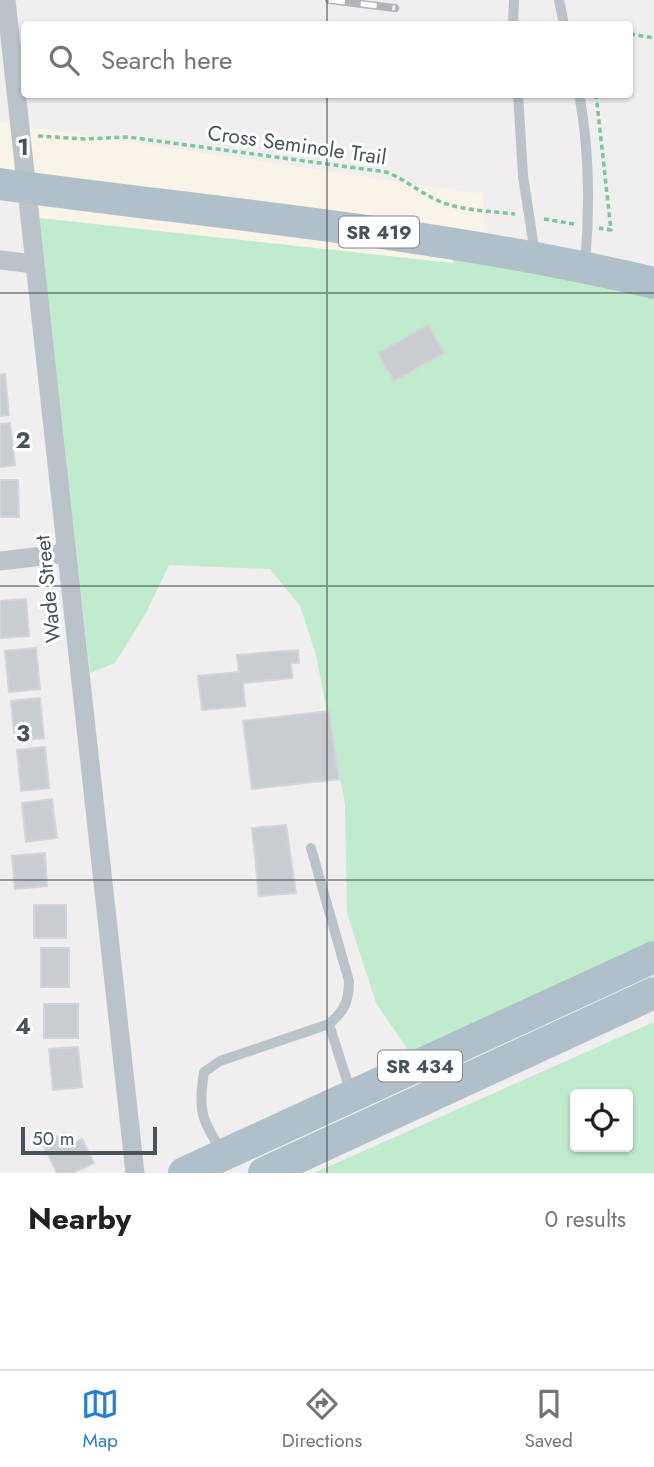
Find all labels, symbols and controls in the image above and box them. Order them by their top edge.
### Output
search box [21,21,633,98]
icon: search [45,41,83,79]
text: Search here [101,41,233,79]
street label: Cross Seminole Trail [206,118,388,172]
text: 1 [17,130,29,164]
road number: SR 419 [339,216,419,248]
text: 2 [15,423,31,457]
street label: Wade Street [27,534,69,644]
text: 3 [16,716,30,750]
text: 4 [15,1009,31,1043]
road number: SR 434 [378,1050,462,1082]
map controls [570,1089,633,1152]
button: locate [570,1089,633,1152]
scale bar [21,1124,158,1156]
text: 50 m [32,1125,75,1152]
text: Nearby [28,1197,131,1240]
text: 0 results [544,1202,626,1236]
tab: Map [81,1385,119,1454]
tab: Directions [282,1385,362,1454]
tab: Saved [525,1385,573,1454]

